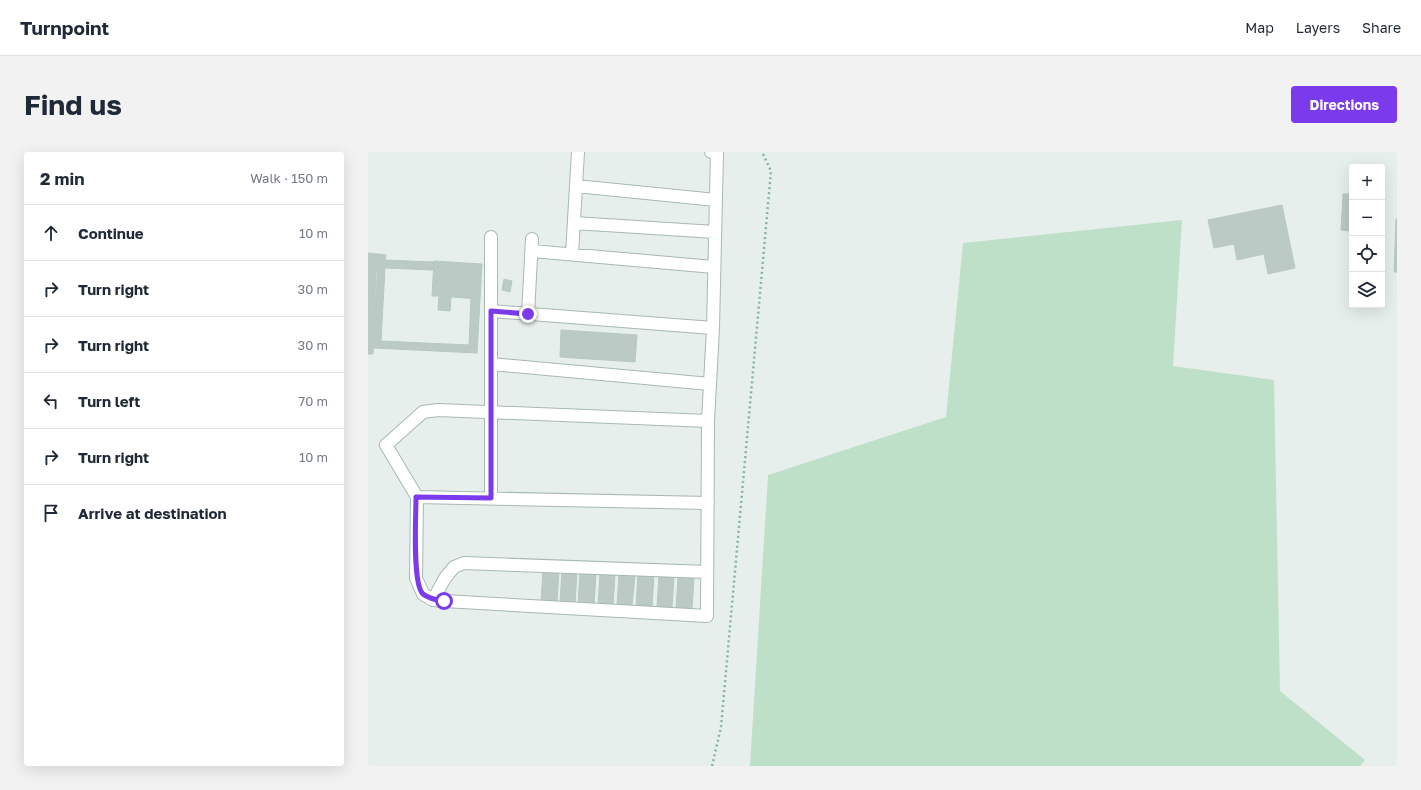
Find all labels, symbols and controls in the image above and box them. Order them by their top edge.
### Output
text: Turnpoint [20,16,109,39]
text: Map [1245,19,1274,36]
text: Layers [1296,19,1340,36]
text: Share [1362,19,1401,36]
button: Directions [1291,86,1397,123]
text: Find us [24,88,122,121]
map controls [1349,164,1385,308]
button: + [1349,164,1385,200]
text: 2 min [40,168,84,189]
text: Walk · 150 m [250,170,328,186]
button: − [1349,200,1385,236]
icon: ahead [40,222,62,244]
text: Continue [78,224,144,242]
text: 10 m [299,225,328,241]
button: locate [1349,236,1385,272]
button: layers [1349,272,1385,308]
icon: right [40,278,62,300]
text: Turn right [78,280,149,298]
text: 30 m [298,281,328,297]
route end [519,305,537,323]
icon: right [40,334,62,356]
text: Turn right [78,336,149,354]
text: 30 m [298,337,328,353]
icon: left [40,390,62,412]
text: Turn left [78,392,140,410]
text: 70 m [298,393,328,409]
icon: right [40,446,62,468]
text: Turn right [78,448,149,466]
text: 10 m [299,449,328,465]
icon: arrive [40,502,62,524]
text: Arrive at destination [78,504,227,522]
route start [435,592,453,610]

